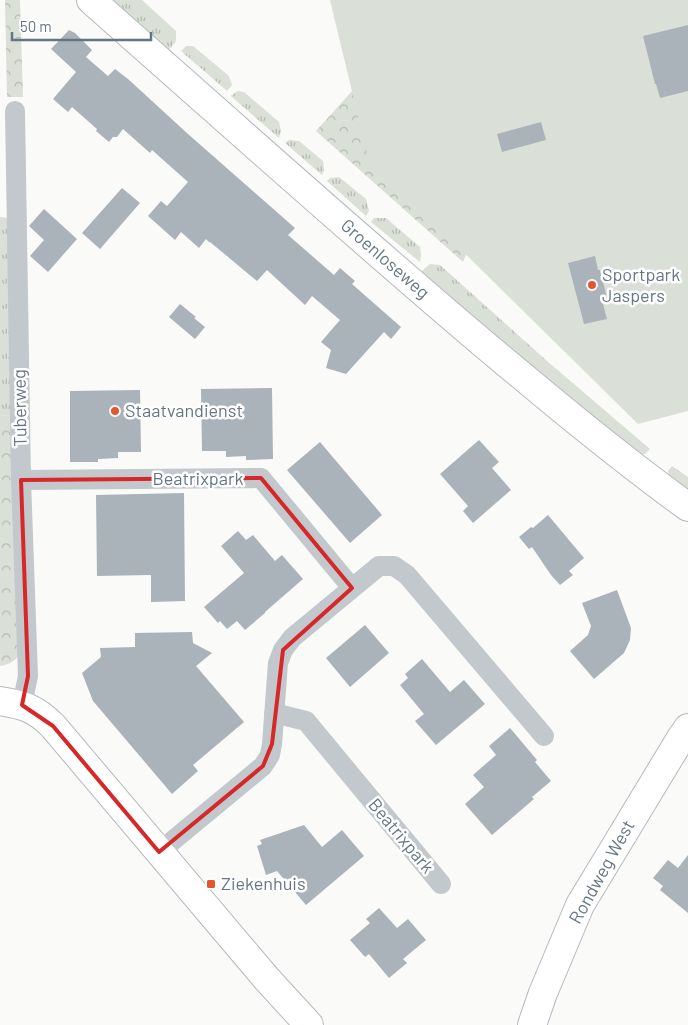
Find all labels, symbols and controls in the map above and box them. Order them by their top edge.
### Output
scale bar [12,10,151,42]
text: 50 m [20,17,52,35]
street label: Groenloseweg [337,214,435,303]
place label: Sportpark Jaspers [602,263,680,306]
marker: Sportpark Jaspers [586,279,598,291]
street label: Tuberweg [7,369,31,447]
place label: Staatvandienst [125,399,243,421]
marker: Staatvandienst [109,405,121,417]
street label: Beatrixpark [153,467,243,489]
street label: Beatrixpark [364,793,439,877]
street label: Rondweg West [564,816,639,927]
place label: Ziekenhuis [221,872,306,894]
marker: Ziekenhuis [205,878,217,890]

